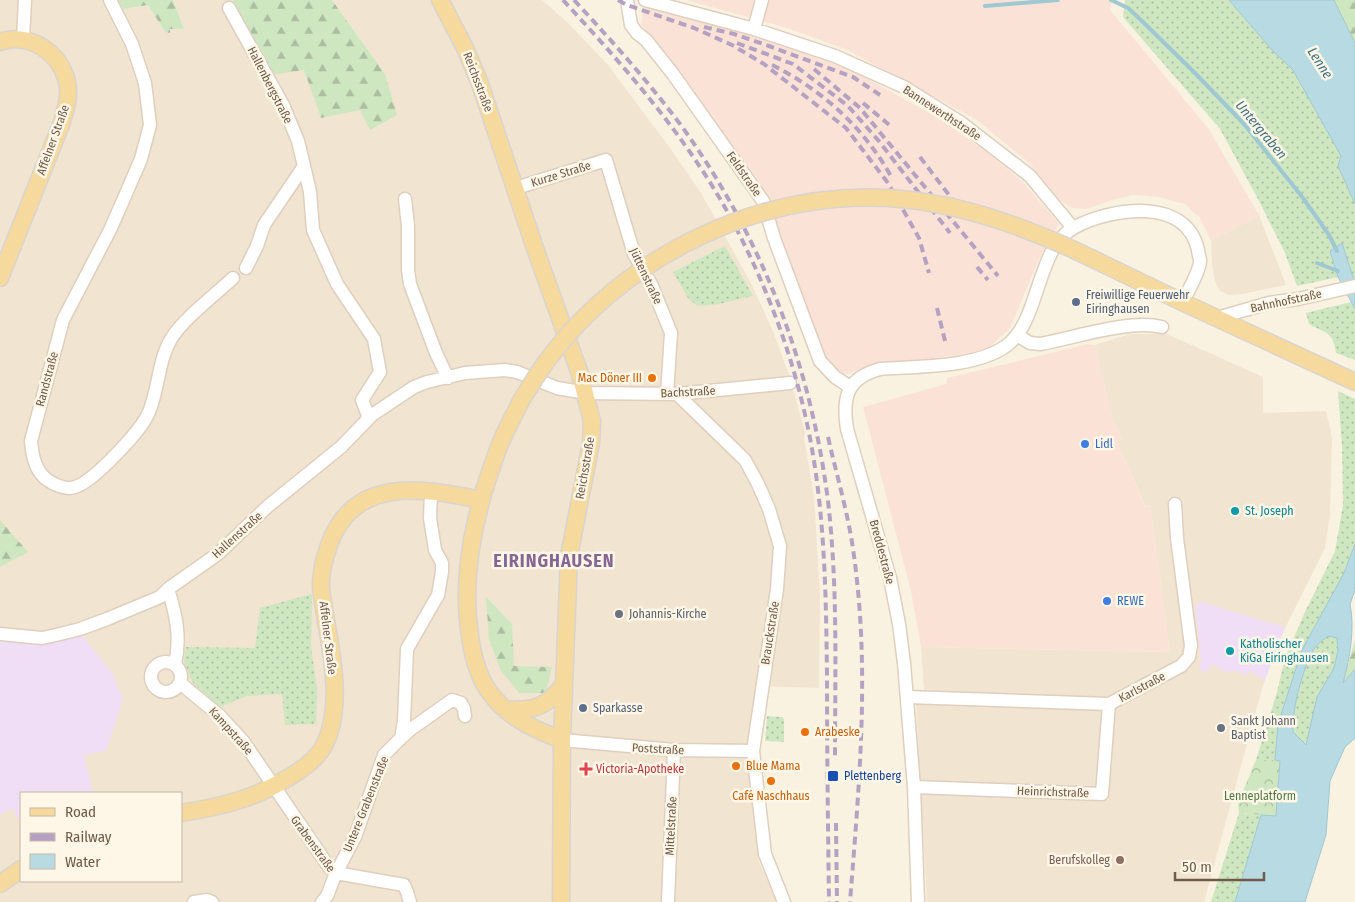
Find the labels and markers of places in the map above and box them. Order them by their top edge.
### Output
place label: Freiwillige Feuerwehr Eiringhausen [1086,288,1190,316]
marker: Freiwillige Feuerwehr Eiringhausen [1070,296,1082,308]
place label: Mac Döner III [578,371,642,385]
marker: Mac Döner III [646,372,658,384]
place label: Lidl [1095,437,1113,451]
marker: Lidl [1079,438,1091,450]
place label: St. Joseph [1245,504,1294,518]
marker: St. Joseph [1229,505,1241,517]
place label: REWE [1117,594,1144,608]
marker: REWE [1101,595,1113,607]
place label: Johannis-Kirche [629,607,707,621]
marker: Johannis-Kirche [613,608,625,620]
place label: Katholischer KiGa Eiringhausen [1240,637,1329,665]
marker: Katholischer KiGa Eiringhausen [1224,645,1236,657]
place label: Sparkasse [593,701,643,715]
marker: Sparkasse [577,702,589,714]
place label: Sankt Johann Baptist [1231,714,1296,742]
marker: Sankt Johann Baptist [1215,722,1227,734]
place label: Arabeske [815,725,860,739]
marker: Arabeske [799,726,811,738]
place label: Blue Mama [746,759,800,773]
marker: Blue Mama [730,760,742,772]
place label: Victoria-Apotheke [596,762,684,776]
marker: Victoria-Apotheke [580,763,592,775]
marker: Plettenberg [826,769,840,783]
place label: Plettenberg [844,769,901,783]
marker: Café Naschhaus [765,775,777,787]
place label: Café Naschhaus [732,789,810,803]
place label: Berufskolleg [1049,853,1110,867]
marker: Berufskolleg [1114,854,1126,866]

